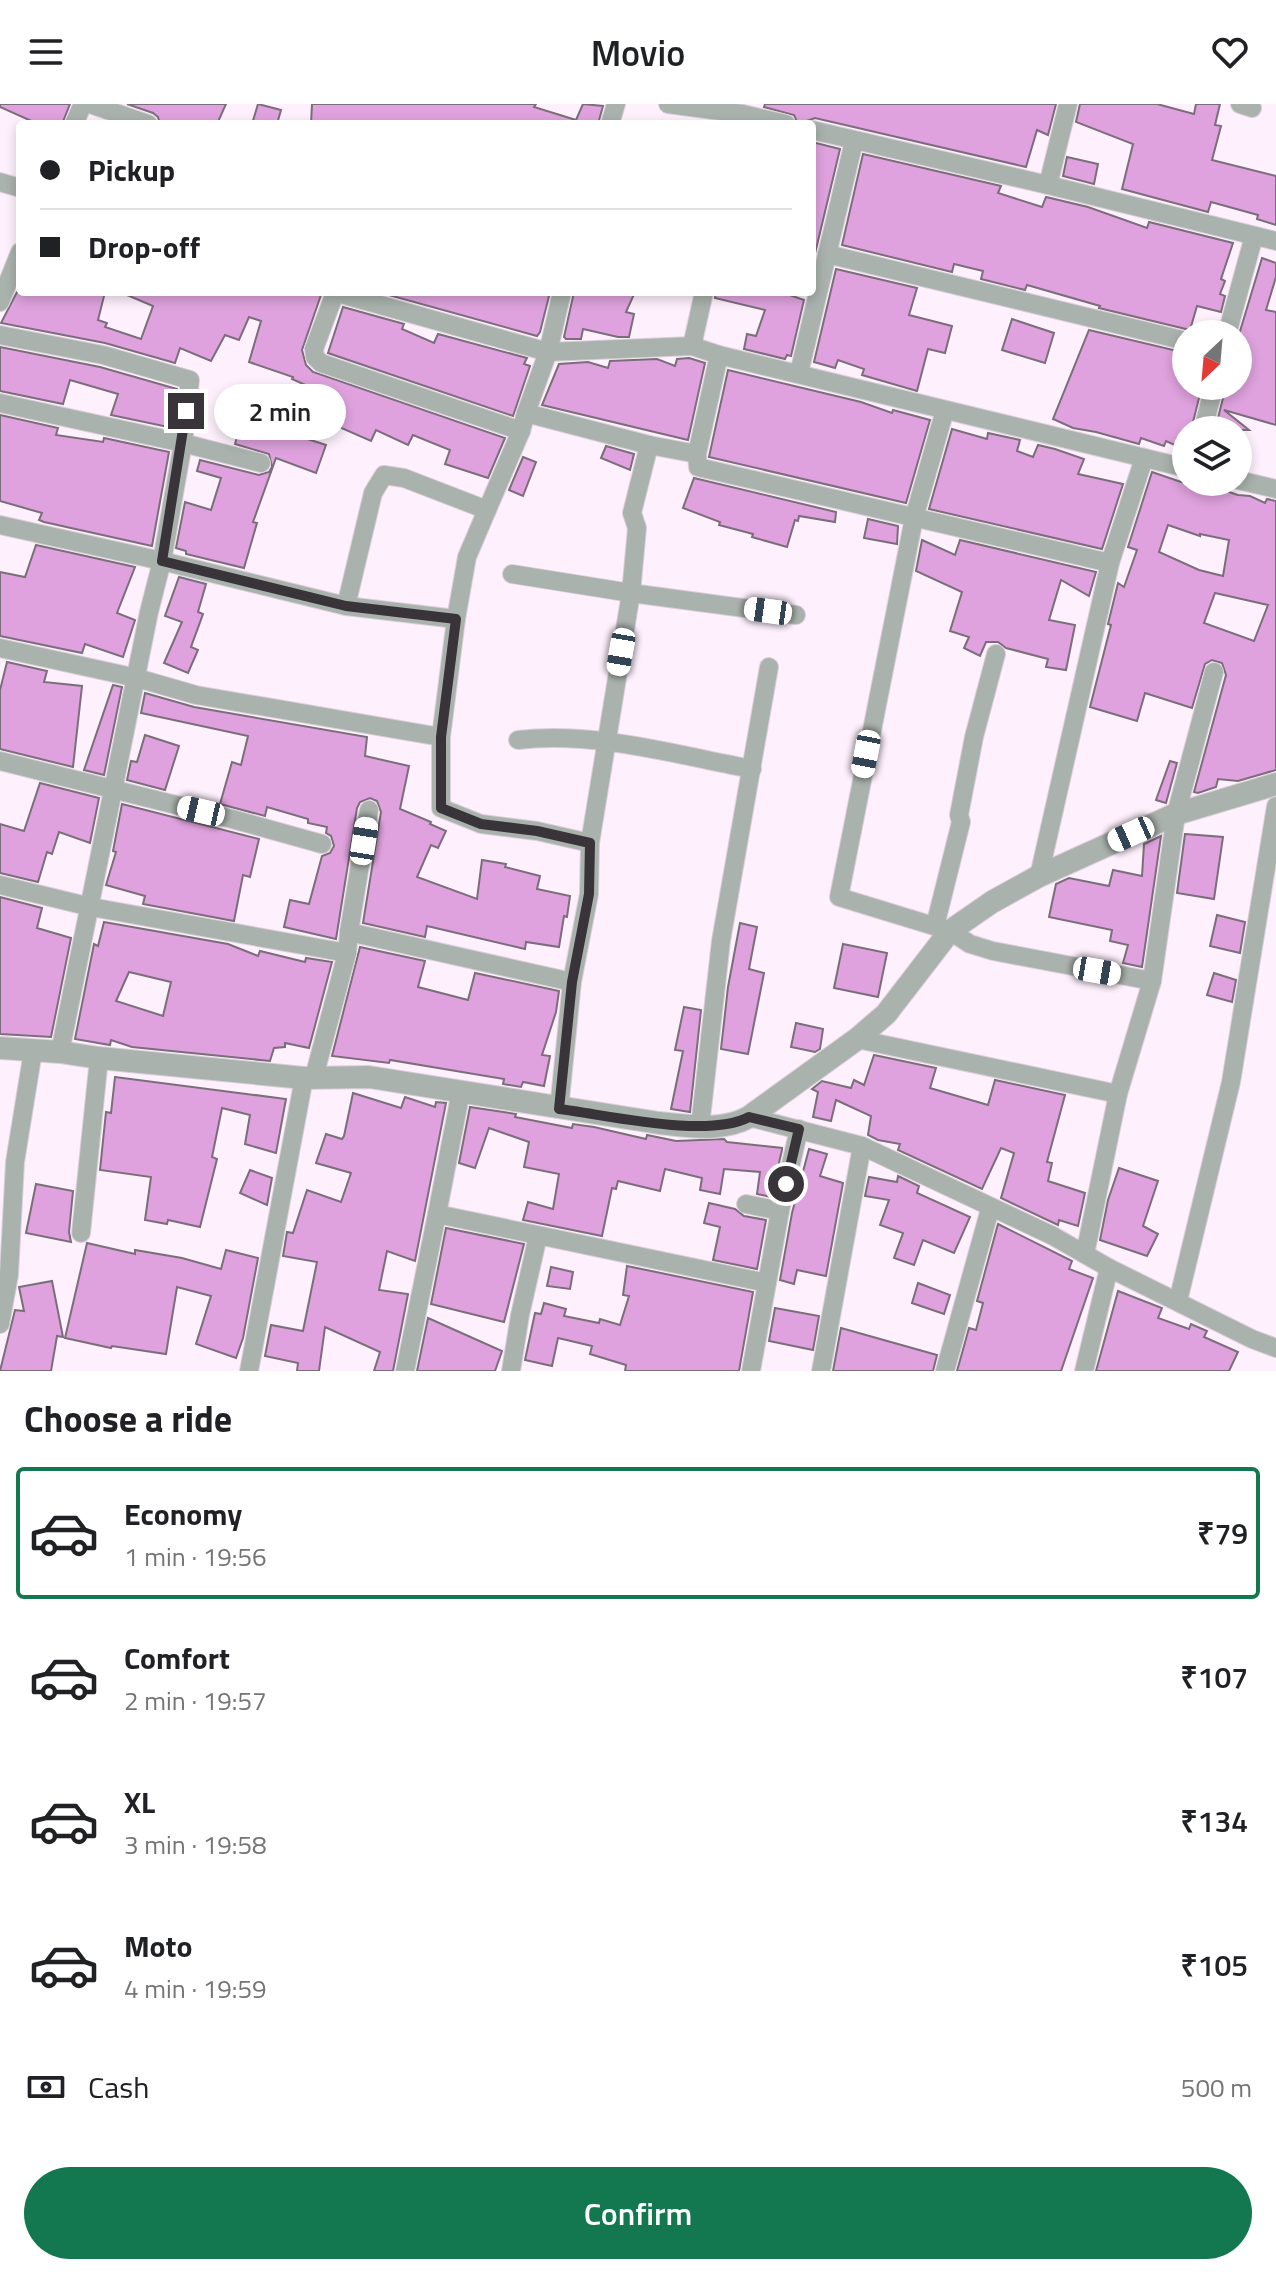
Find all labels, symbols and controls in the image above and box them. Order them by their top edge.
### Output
text: Movio [591,25,685,80]
icon: menu [24,30,68,74]
icon: heart [1208,30,1252,74]
text: Pickup [88,147,175,193]
text: Drop-off [88,224,200,270]
north arrow [1172,320,1252,400]
map controls [1172,320,1252,496]
callout: 2 min [214,383,346,439]
text: 2 min [249,392,311,431]
route end [168,393,204,429]
button: layers [1172,416,1252,496]
car [743,596,793,626]
car [605,626,637,678]
car [850,728,882,780]
car [175,794,227,828]
car [1104,813,1158,855]
car [348,815,380,867]
car [1071,955,1123,987]
route start [768,1166,804,1202]
text: Choose a ride [24,1391,232,1446]
text: Economy [124,1491,242,1537]
icon: car [28,1497,100,1569]
text: ₹79 [1197,1510,1248,1556]
text: 1 min · 19:56 [124,1537,267,1576]
text: Comfort [124,1635,230,1681]
icon: car [28,1641,100,1713]
text: ₹107 [1180,1654,1248,1700]
text: 2 min · 19:57 [124,1681,267,1720]
text: XL [124,1779,155,1825]
icon: car [28,1785,100,1857]
text: ₹134 [1180,1798,1248,1844]
text: 3 min · 19:58 [124,1825,267,1864]
text: Moto [124,1923,192,1969]
icon: car [28,1929,100,2001]
text: ₹105 [1180,1942,1248,1988]
text: 4 min · 19:59 [124,1969,267,2008]
text: Cash [88,2064,149,2110]
icon: cash [24,2065,68,2109]
text: 500 m [1181,2068,1252,2107]
button: Confirm [24,2167,1252,2259]

